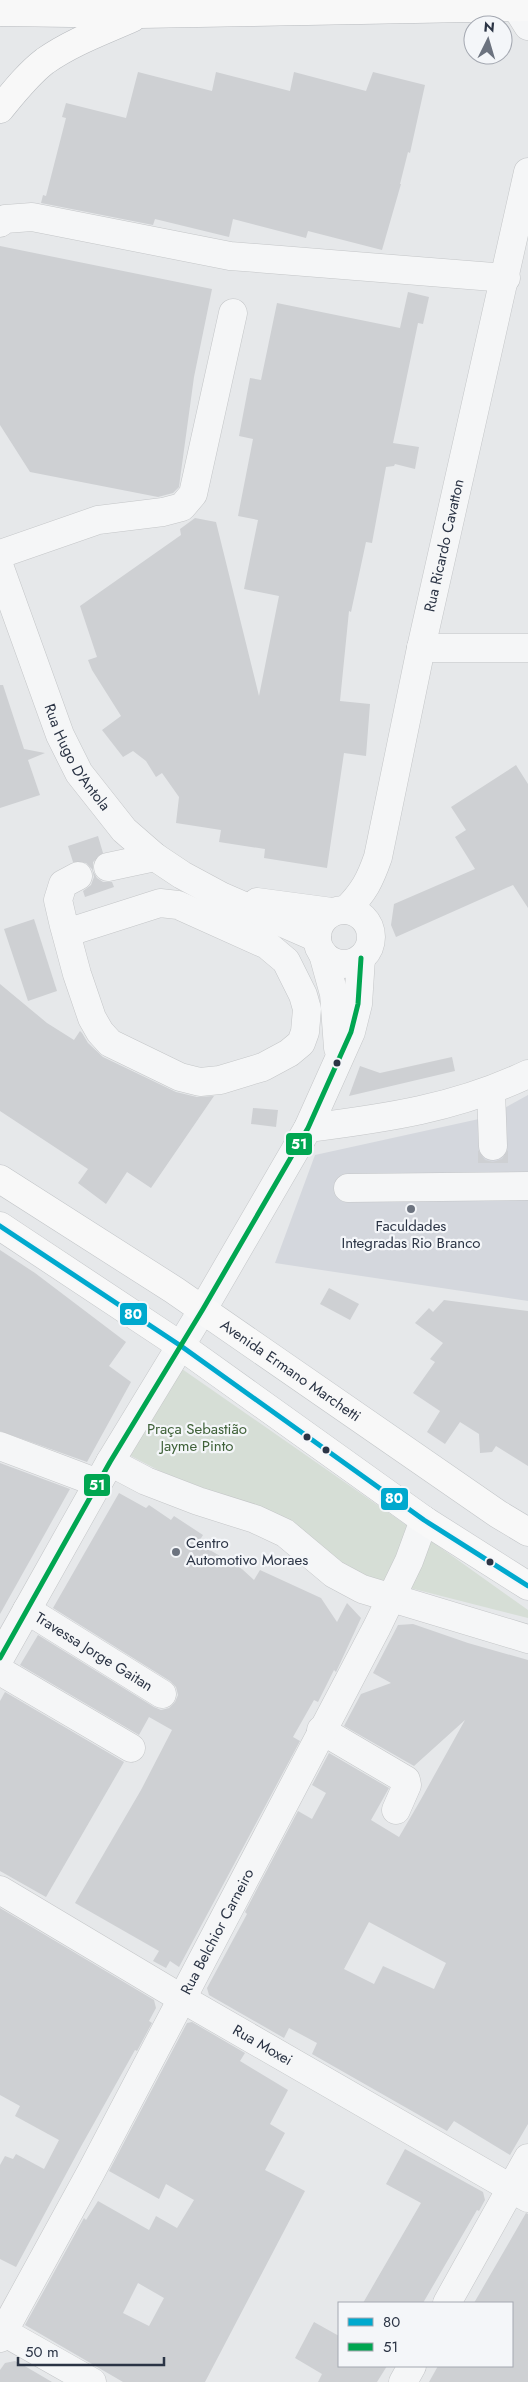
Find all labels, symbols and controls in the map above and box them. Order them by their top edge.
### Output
north arrow [463,15,513,65]
text: N [483,17,496,37]
street label: Rua Ricardo Cavatton [418,477,470,614]
street label: Rua Hugo D'Antola [39,701,116,815]
unlabelled marker [332,1058,342,1068]
line badge: 51 [285,1132,313,1156]
text: 51 [291,1134,307,1154]
marker: Faculdades Integradas Rio Branco [405,1203,417,1215]
place label: Faculdades Integradas Rio Branco [341,1215,481,1254]
line badge: 80 [119,1302,148,1326]
text: 80 [124,1304,142,1324]
street label: Avenida Ermano Marchetti [216,1314,365,1427]
park label: Praça Sebastião Jayme Pinto [147,1418,247,1457]
unlabelled marker [302,1432,312,1442]
unlabelled marker [321,1445,331,1455]
line badge: 51 [83,1473,111,1497]
text: 51 [89,1475,105,1495]
line badge: 80 [380,1487,409,1511]
text: 80 [385,1488,403,1508]
place label: Centro Automotivo Moraes [186,1532,308,1571]
marker: Centro Automotivo Moraes [170,1546,182,1558]
unlabelled marker [485,1557,495,1567]
street label: Travessa Jorge Gaitan [31,1607,157,1697]
street label: Rua Belchior Carneiro [175,1864,259,1998]
street label: Rua Moxei [229,2019,297,2071]
legend [338,2302,513,2367]
text: 80 [383,2311,400,2333]
scale bar [18,2334,164,2366]
text: 51 [383,2336,398,2358]
text: 50 m [25,2341,59,2363]

